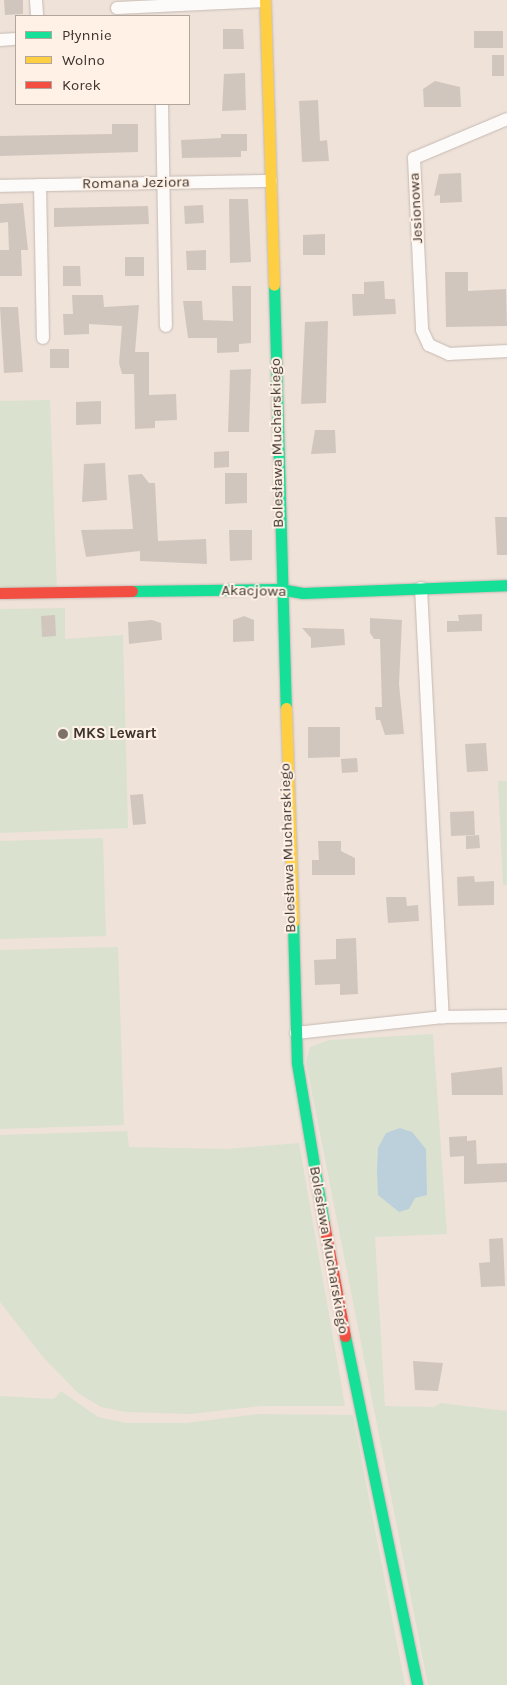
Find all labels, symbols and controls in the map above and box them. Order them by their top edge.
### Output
legend [15,15,190,105]
text: Płynnie [62,26,112,44]
text: Wolno [62,51,105,69]
text: Korek [62,76,101,94]
street label: Jesionowa [405,172,427,244]
street label: Romana Jeziora [82,173,190,193]
street label: Bolesława Mucharskiego [267,358,287,528]
street label: Akacjowa [221,581,287,601]
place label: MKS Lewart [73,725,157,743]
marker: MKS Lewart [57,728,69,740]
street label: Bolesława Mucharskiego [276,763,300,933]
street label: Bolesława Mucharskiego [305,1165,353,1335]

